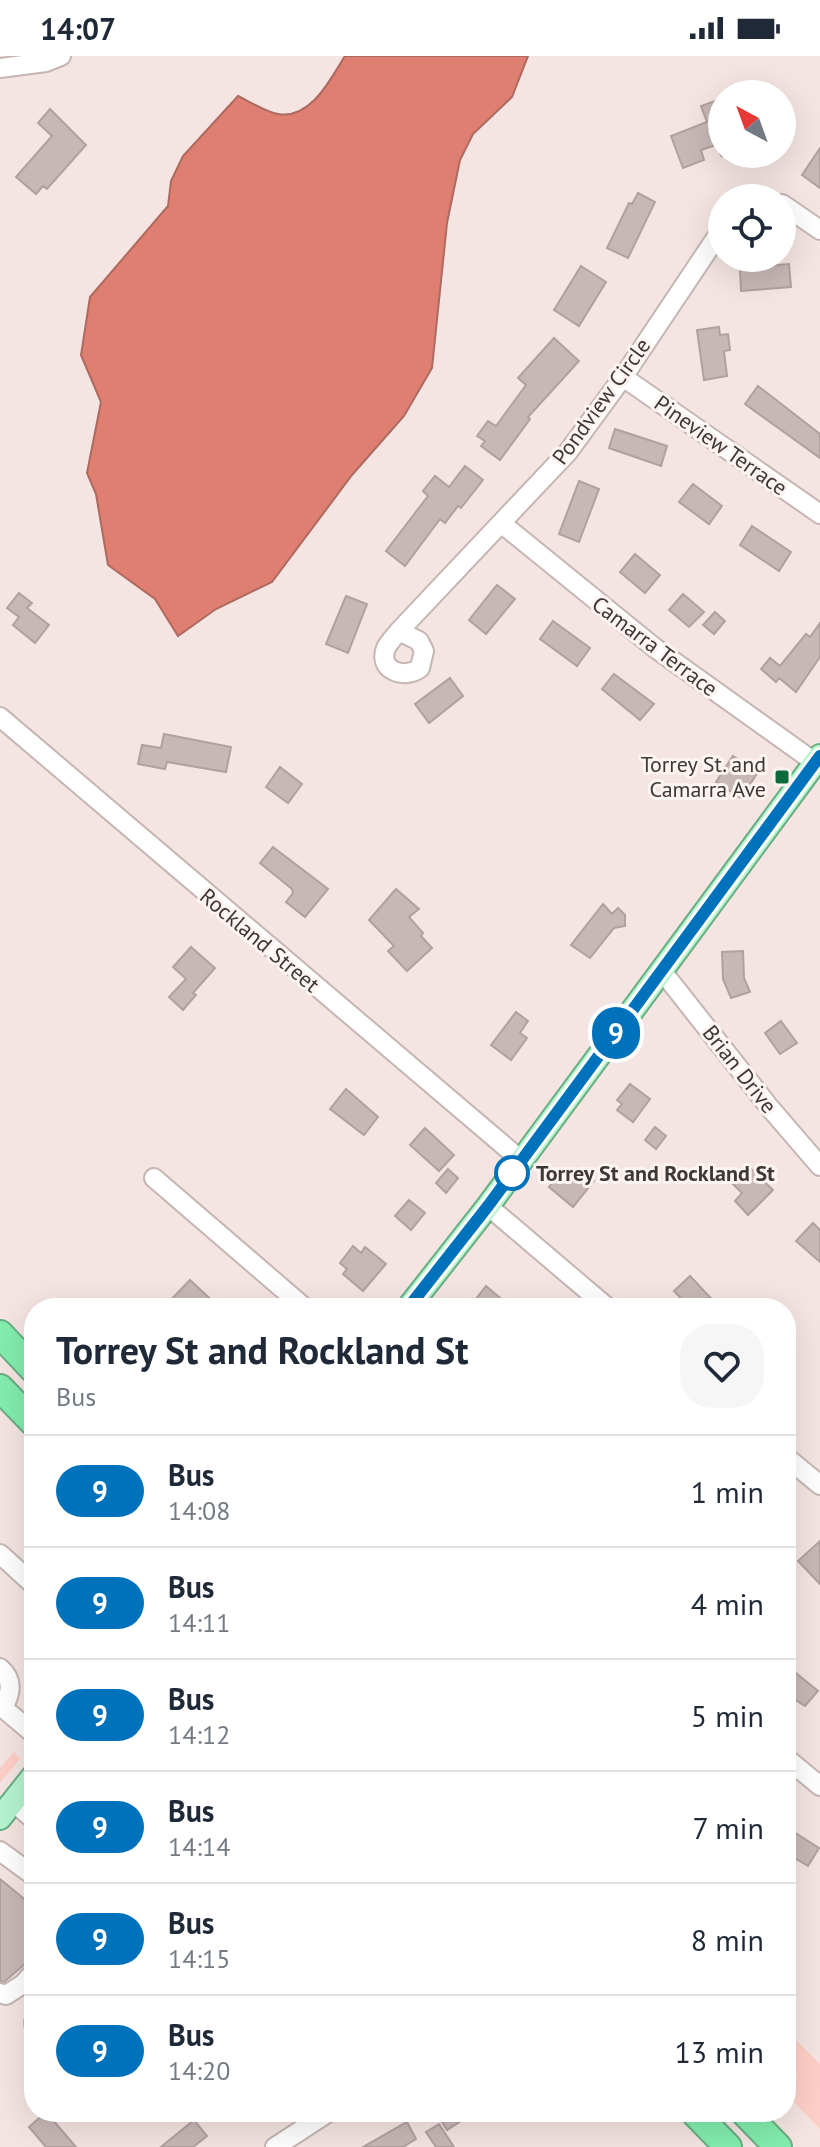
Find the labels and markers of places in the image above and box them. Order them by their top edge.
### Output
place label: Torrey St. and Camarra Ave [641,750,766,803]
marker: Torrey St. and Camarra Ave [773,768,791,786]
marker: Torrey St and Rockland St [495,1156,529,1190]
place label: Torrey St and Rockland St [536,1159,775,1187]

